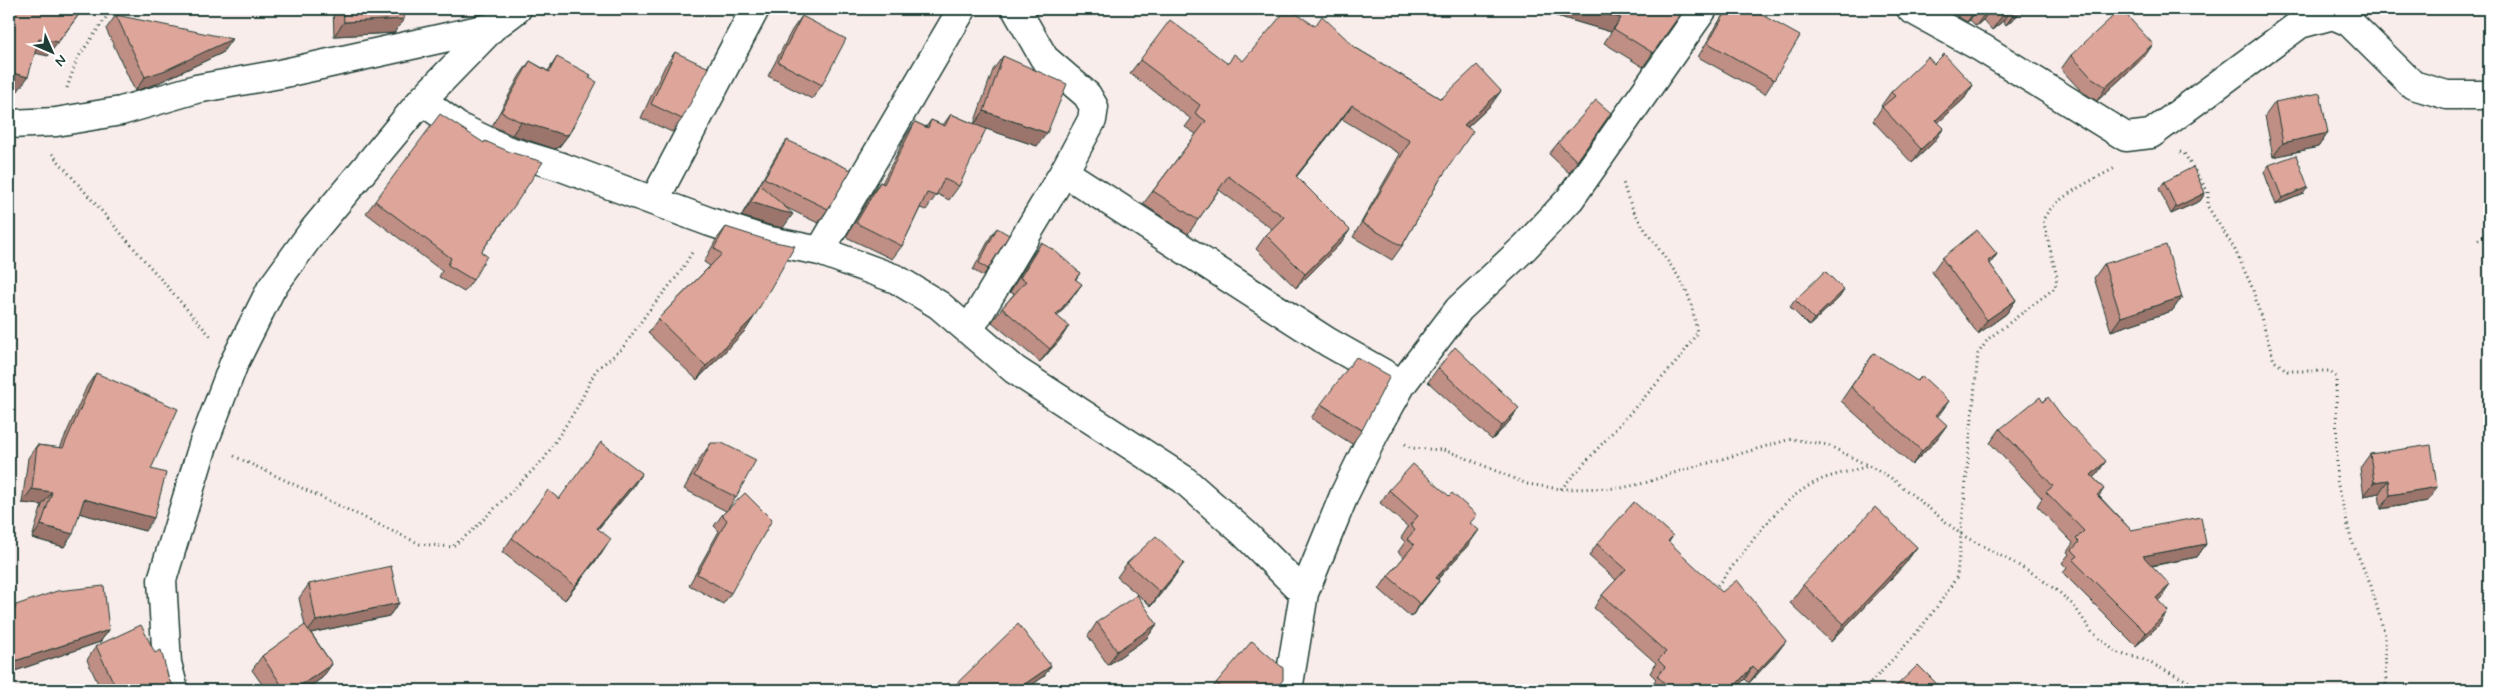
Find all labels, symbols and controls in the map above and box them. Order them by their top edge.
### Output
north arrow [28,28,78,78]
text: N [51,51,70,70]

